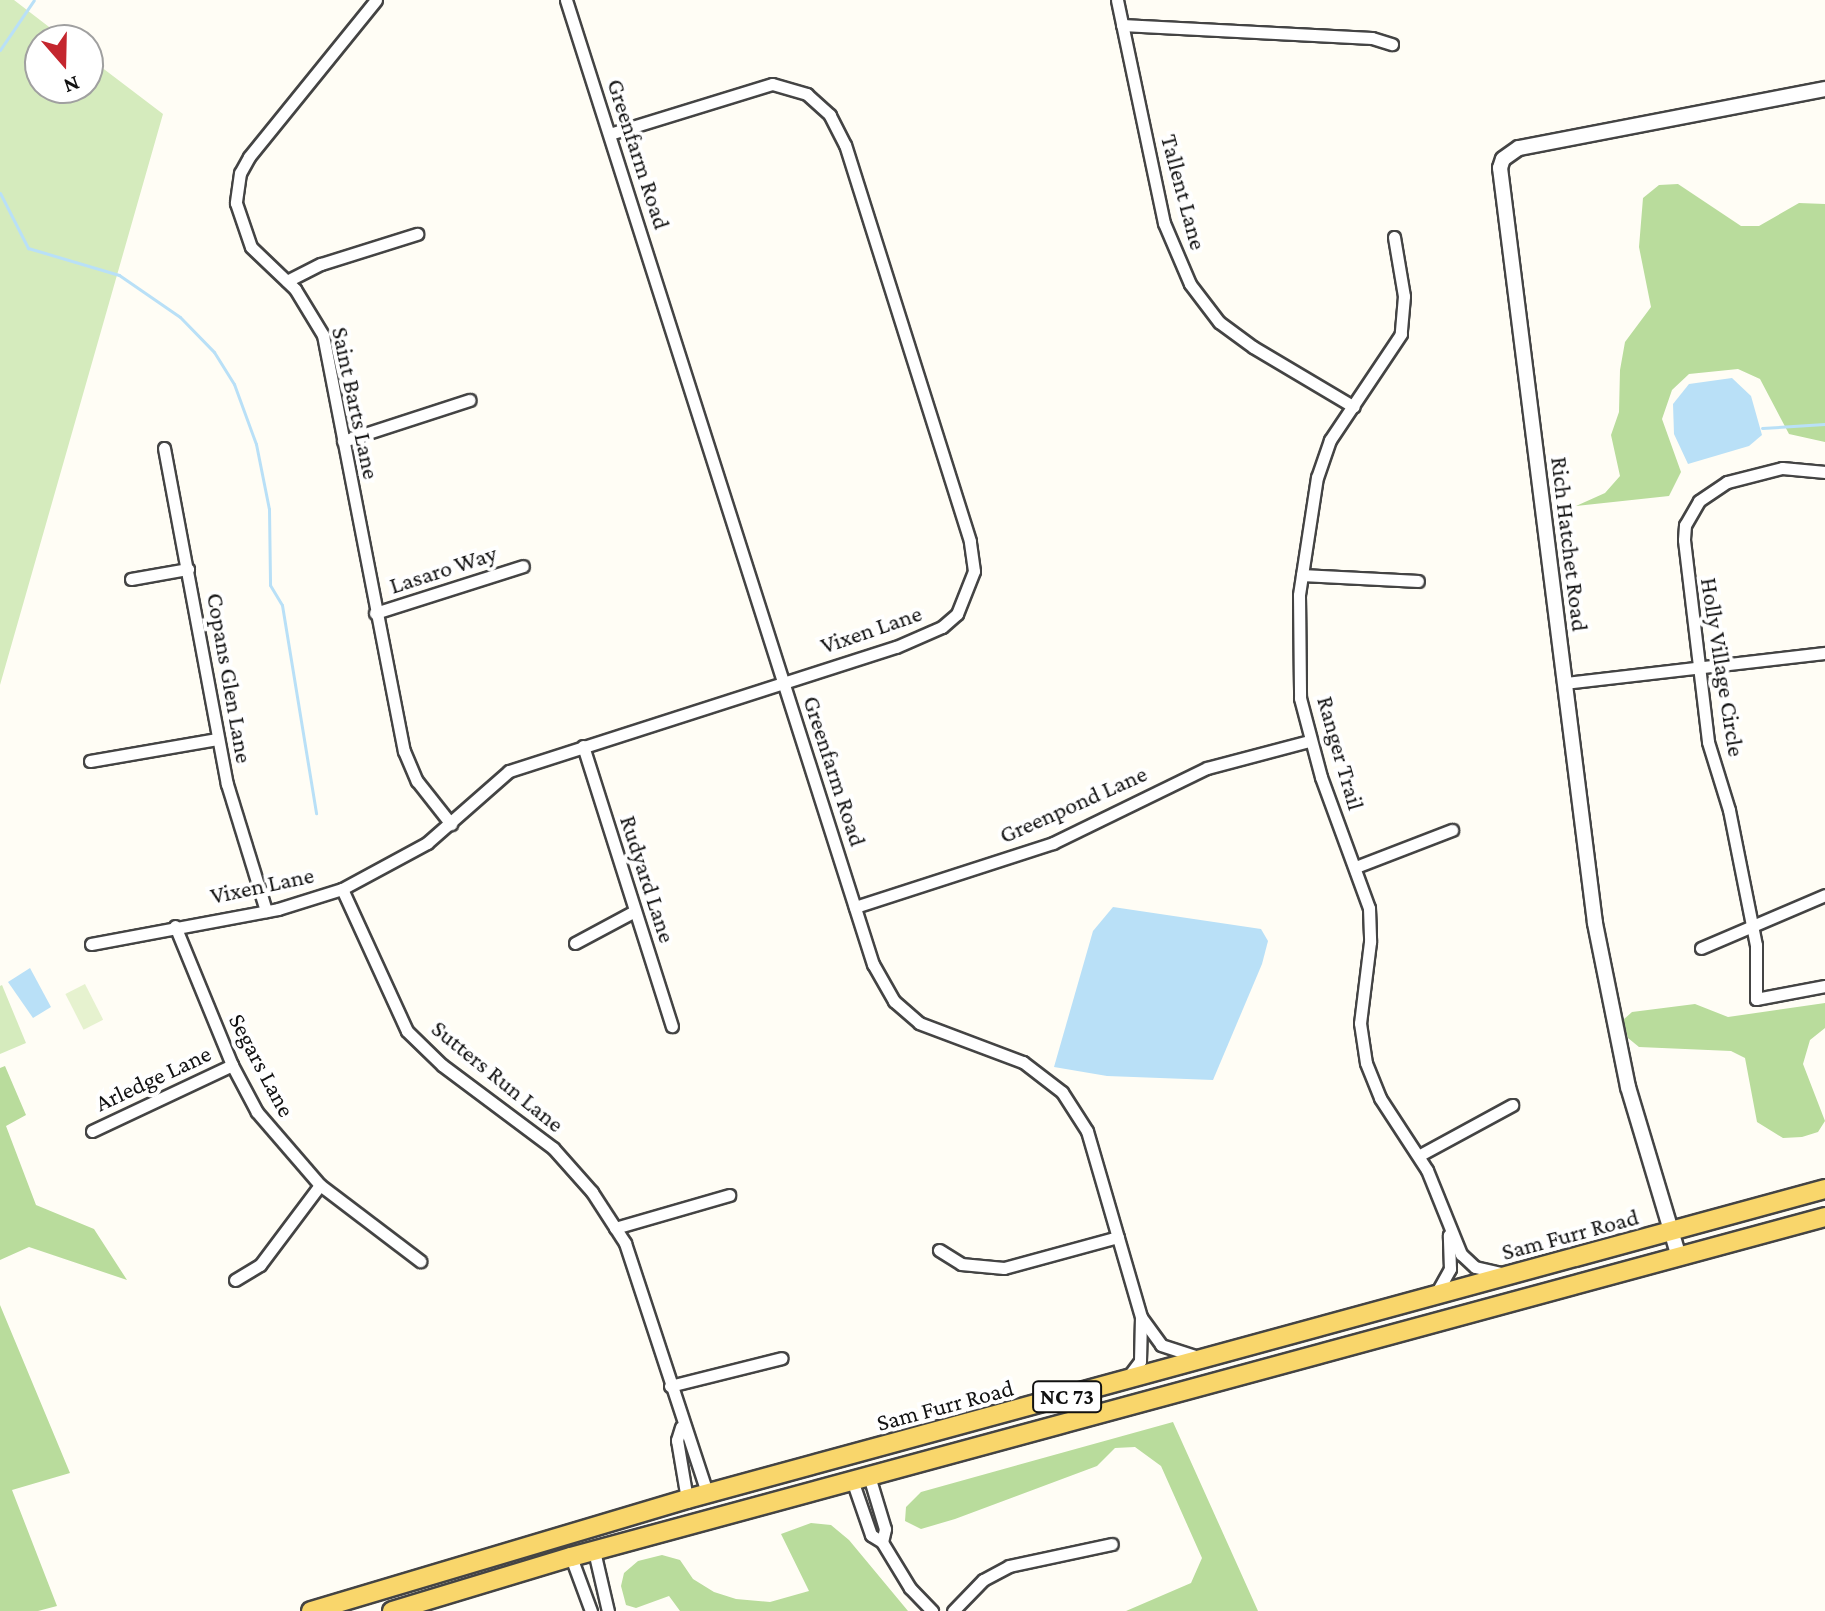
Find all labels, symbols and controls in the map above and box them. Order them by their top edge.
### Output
north arrow [24,24,104,104]
text: N [60,71,83,99]
street label: Greenfarm Road [601,75,677,233]
street label: Tallent Lane [1155,131,1213,253]
street label: Saint Barts Lane [326,324,386,482]
street label: Rich Hatchet Road [1545,455,1595,633]
street label: Lasaro Way [386,538,500,600]
street label: Holly Village Circle [1695,575,1751,759]
street label: Copans Glen Lane [201,591,259,765]
street label: Vixen Lane [817,598,925,660]
street label: Greenfarm Road [797,692,873,850]
street label: Ranger Trail [1311,693,1371,813]
street label: Greenpond Lane [995,759,1151,849]
street label: Rudyard Lane [614,812,682,946]
street label: Vixen Lane [208,860,316,910]
street label: Segars Lane [223,1008,301,1122]
street label: Sutters Run Lane [426,1014,570,1138]
street label: Arledge Lane [90,1039,216,1117]
street label: Sam Furr Road [1498,1202,1642,1266]
street label: Sam Furr Road [873,1373,1017,1437]
road number: NC 73 [1031,1379,1103,1415]

